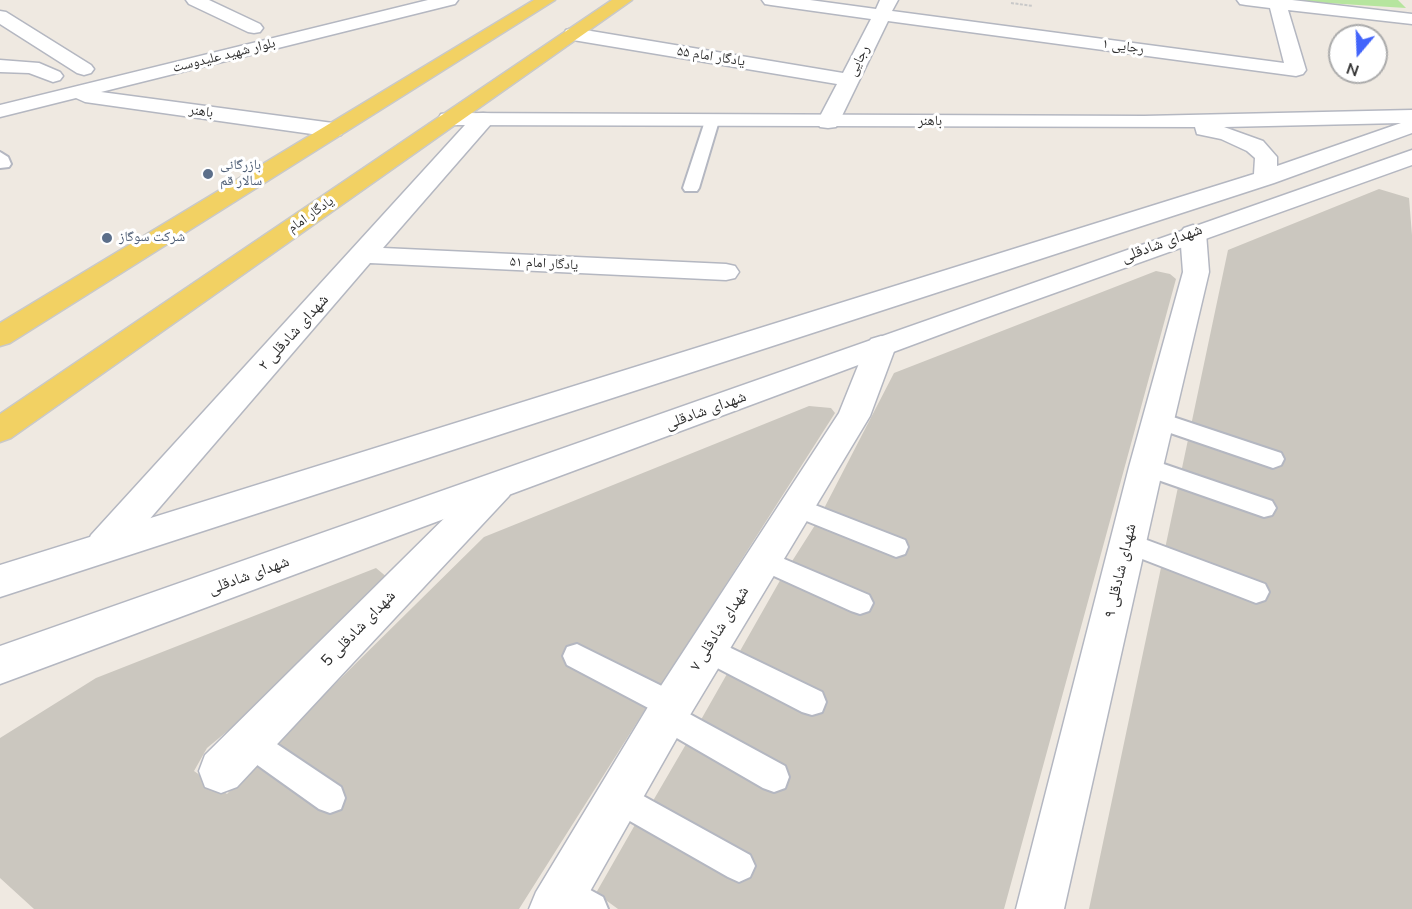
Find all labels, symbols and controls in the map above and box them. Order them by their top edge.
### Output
north arrow [1328,24,1388,84]
street label: بلوار شهید علیدوست [171,35,277,77]
street label: رجایی ۱ [1101,36,1145,58]
street label: یادگار امام ۵۵ [676,43,746,71]
street label: رجایی [844,43,874,79]
text: N [1344,57,1362,81]
street label: باهنر [188,102,214,122]
street label: باهنر [918,114,942,130]
place label: بازرگانی سالار قم [220,158,262,190]
marker: بازرگانی سالار قم [201,167,215,181]
street label: یادگار امام [285,193,337,237]
street label: شهدای شادقلی [1119,220,1205,268]
place label: شرکت سوگاز [119,230,185,246]
marker: شرکت سوگاز [100,231,114,245]
street label: یادگار امام ۵۱ [509,254,579,274]
street label: شهدای شادقلی ۲ [255,291,333,375]
street label: شهدای شادقلی [663,387,749,435]
street label: شهدای شادقلی ۹ [1101,522,1141,620]
street label: شهدای شادقلی [206,552,292,600]
street label: شهدای شادقلی ۷ [686,583,754,675]
street label: شهدای شادقلی 5 [318,587,400,671]

